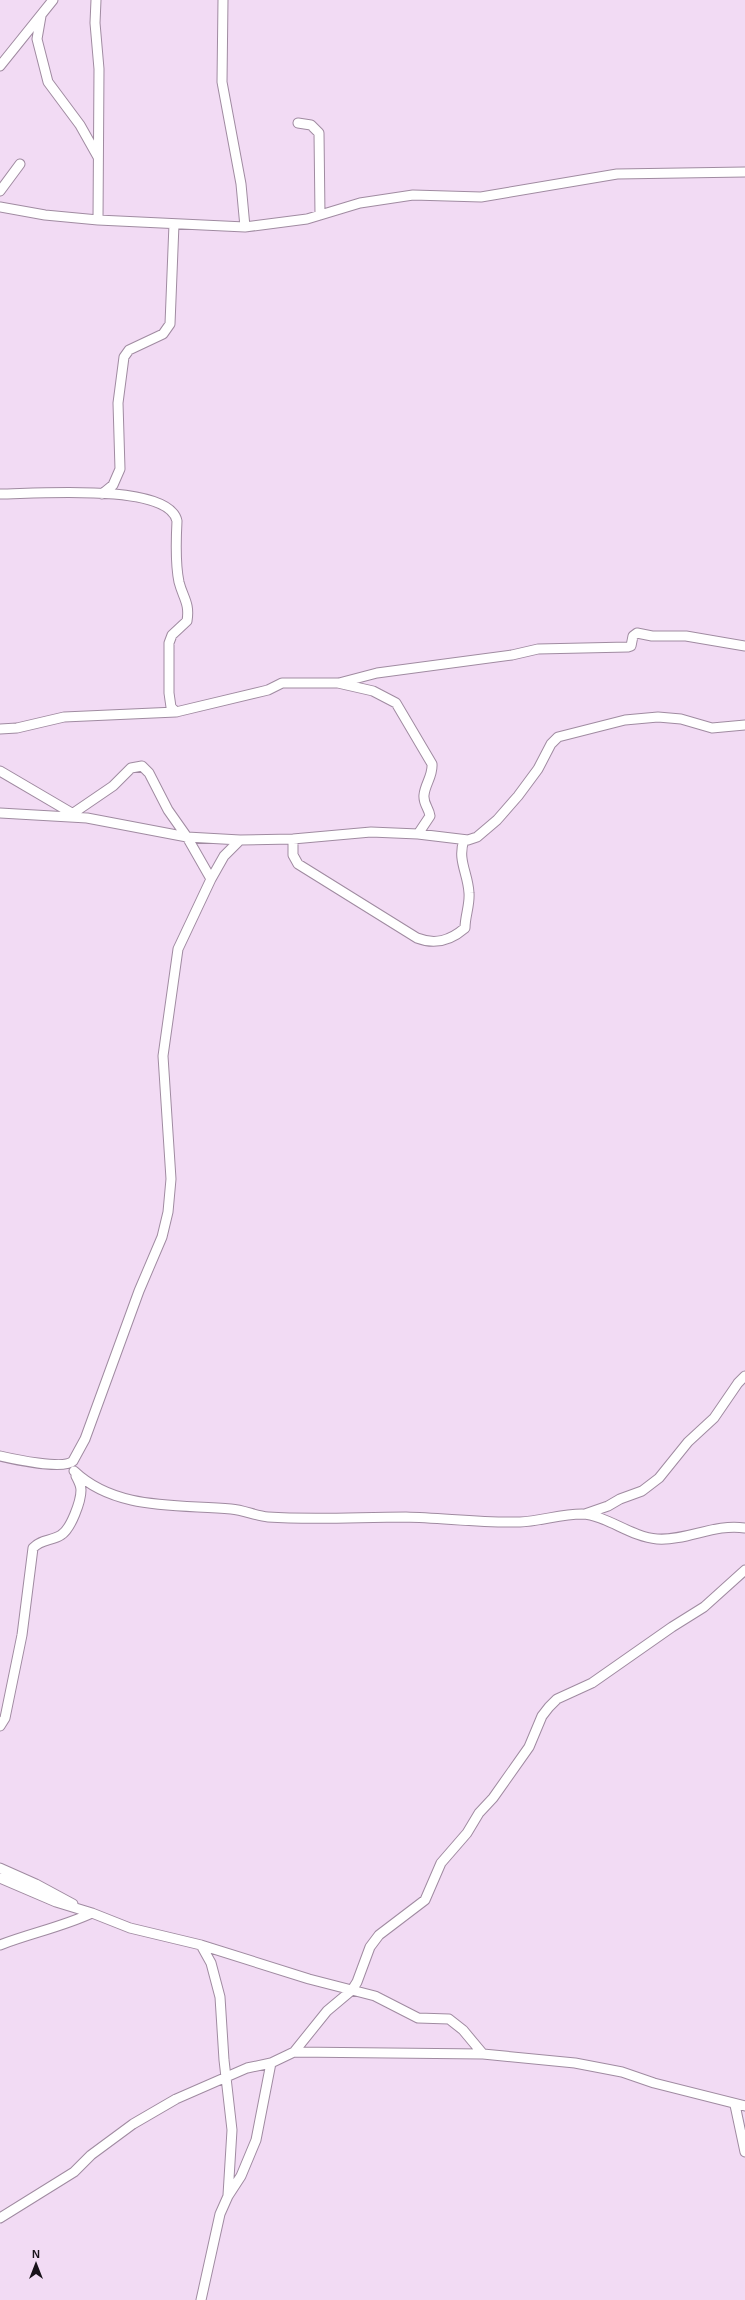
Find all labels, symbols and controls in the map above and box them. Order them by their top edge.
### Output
north arrow [16,2244,56,2284]
text: N [32,2248,40,2260]

